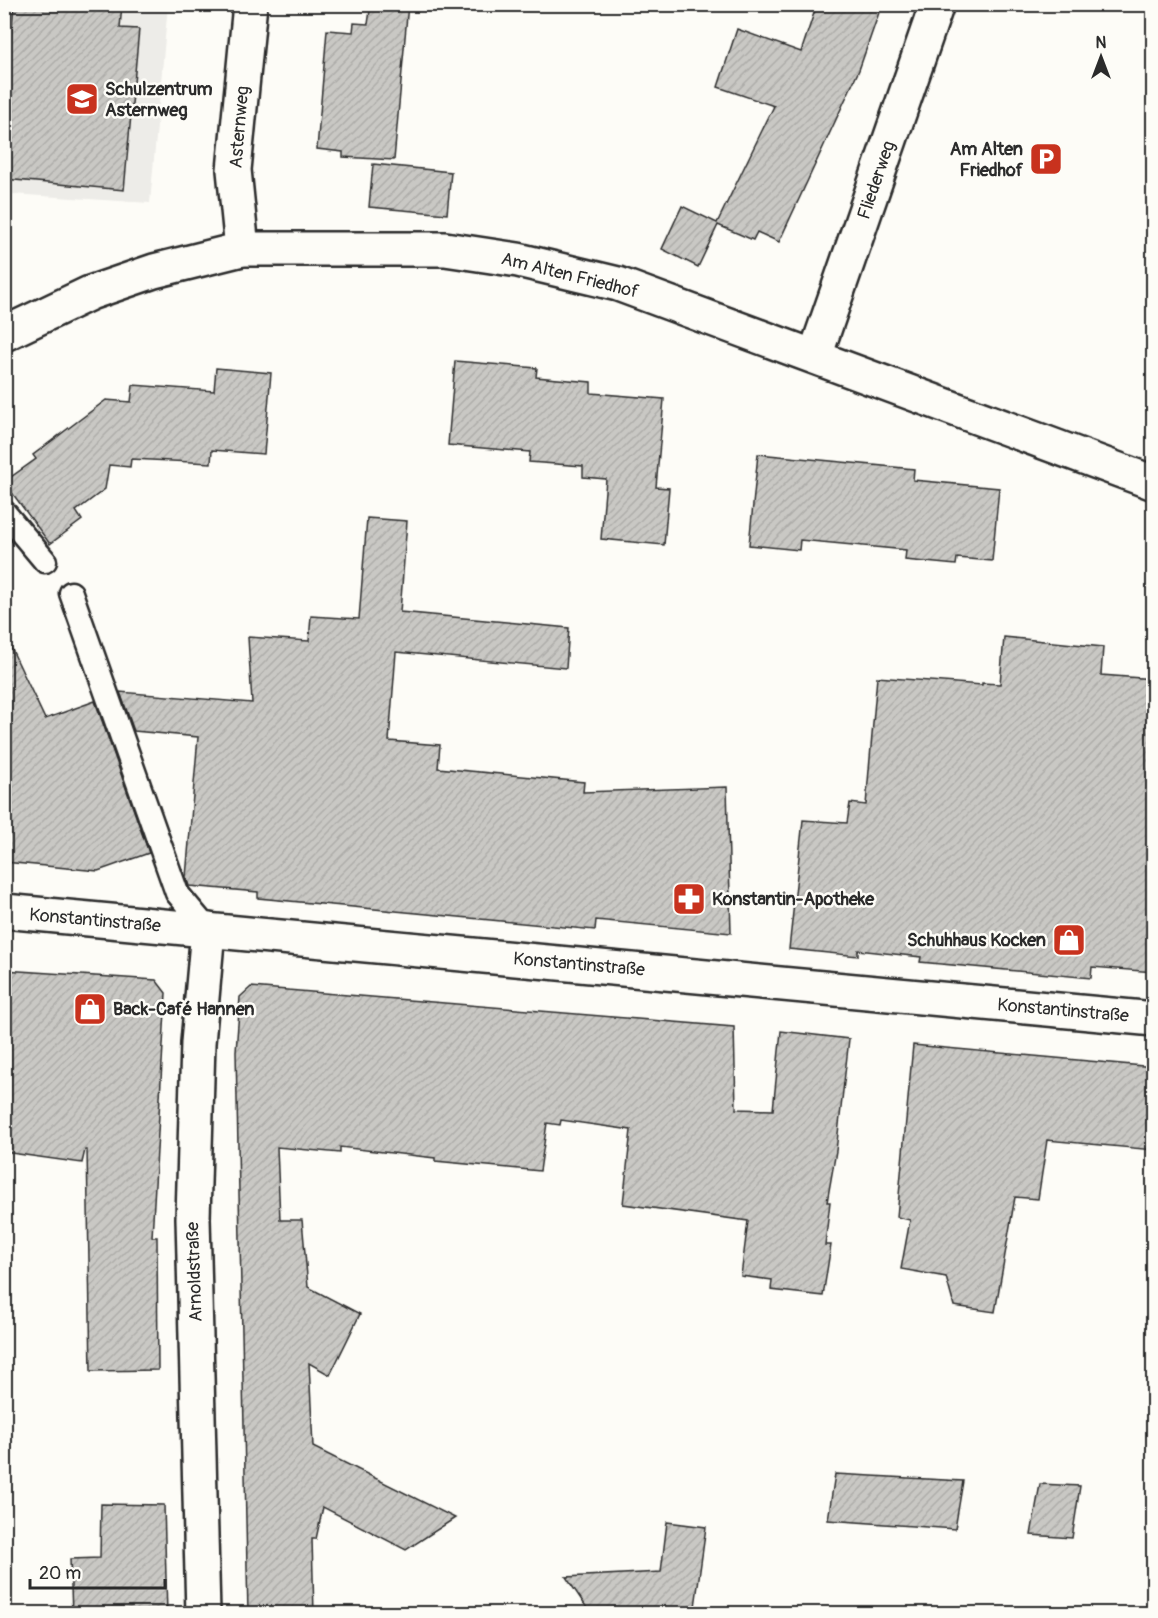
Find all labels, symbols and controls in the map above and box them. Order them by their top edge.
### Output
north arrow [1071,27,1131,87]
text: N [1096,33,1107,53]
place label: Schulzentrum Asternweg [105,78,213,122]
school or university icon: Schulzentrum Asternweg [64,81,100,117]
street label: Asternweg [224,85,255,169]
street label: Fliederweg [852,138,901,222]
place label: Am Alten Friedhof [950,138,1024,182]
parking icon: Am Alten Friedhof [1028,141,1064,177]
street label: Am Alten Friedhof [499,247,642,304]
pharmacy icon: Konstantin-Apotheke [671,881,707,917]
place label: Konstantin-Apotheke [712,888,875,911]
street label: Konstantinstraße [28,903,162,938]
shop icon: Schuhhaus Kocken [1051,922,1087,958]
place label: Schuhhaus Kocken [907,929,1046,952]
street label: Konstantinstraße [512,947,646,982]
shop icon: Back-Café Hannen [72,991,108,1027]
street label: Konstantinstraße [996,993,1130,1028]
place label: Back-Café Hannen [113,998,254,1021]
street label: Arnoldstraße [181,1221,208,1322]
scale bar [30,1552,165,1590]
text: 20 m [39,1562,81,1585]

